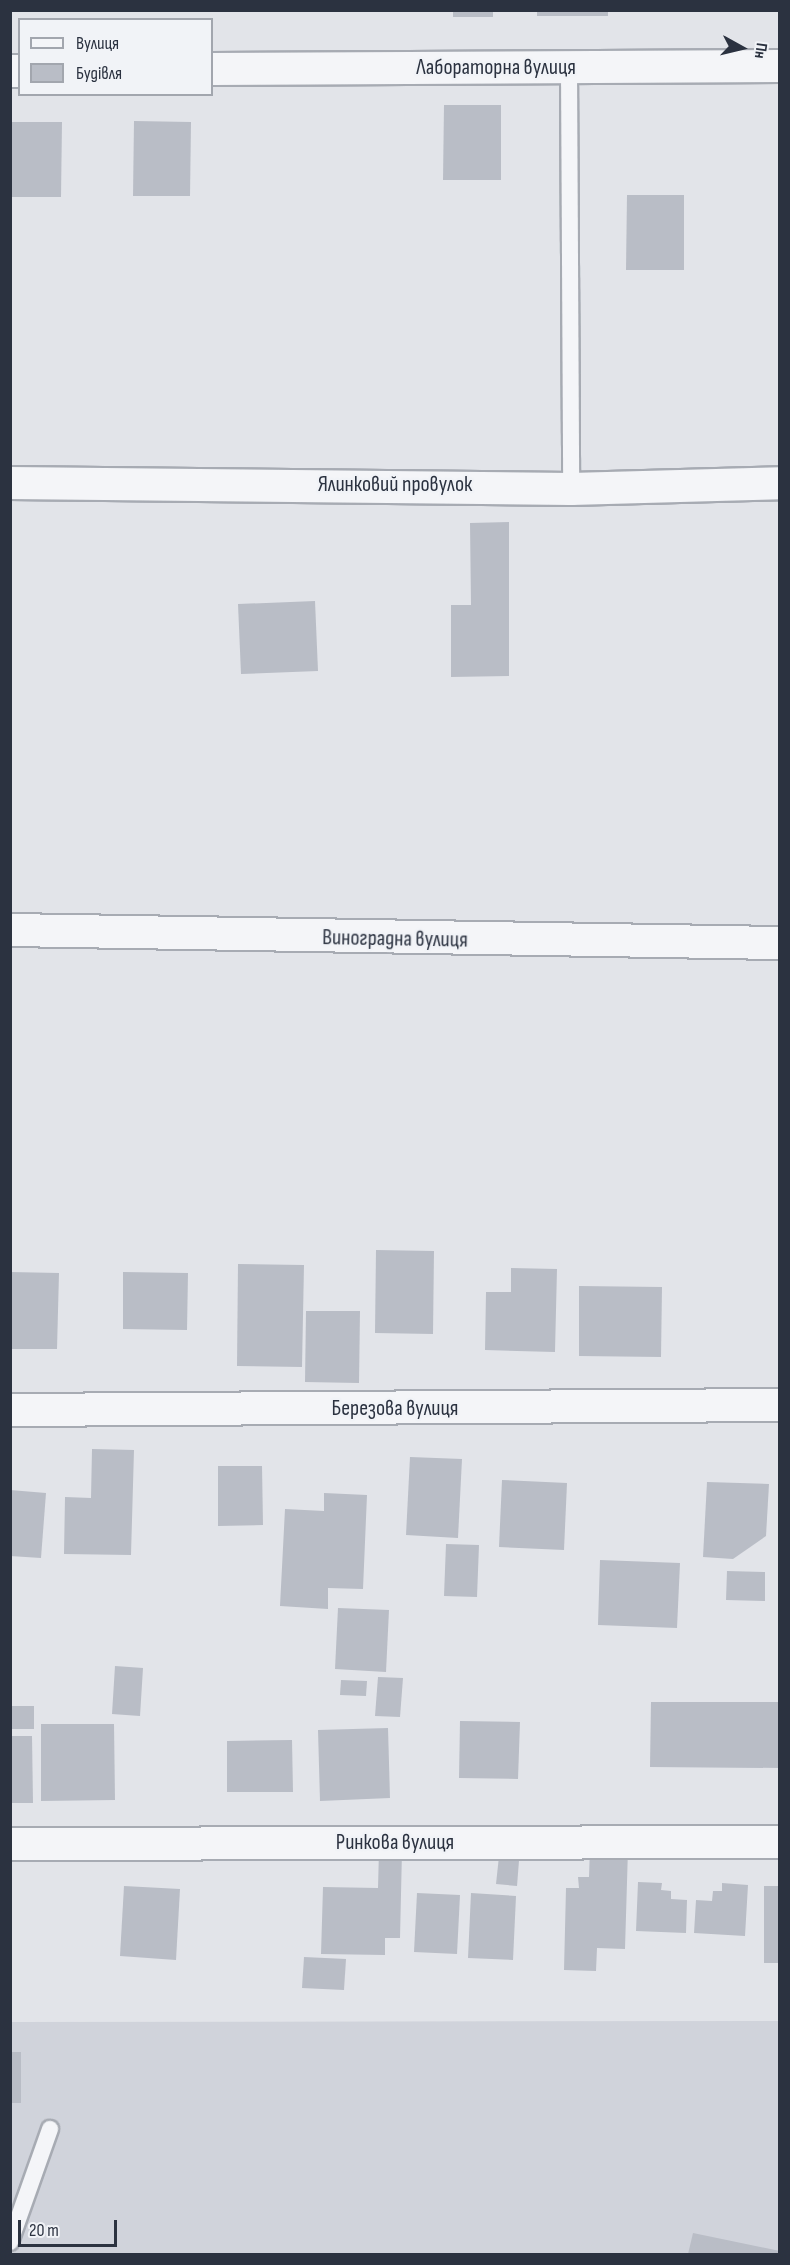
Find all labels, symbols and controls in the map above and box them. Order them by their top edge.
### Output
legend [18,18,213,96]
north arrow [712,18,772,78]
text: Вулиця [76,33,119,54]
text: Пн [750,42,771,60]
street label: Лабораторна вулиця [416,55,576,81]
text: Будівля [76,63,122,84]
street label: Ялинковий провулок [318,472,472,498]
street label: Виноградна вулиця [322,925,468,953]
street label: Березова вулиця [332,1396,458,1422]
street label: Ринкова вулиця [336,1830,454,1856]
scale bar [21,2208,120,2246]
text: 20 m [29,2220,59,2241]

